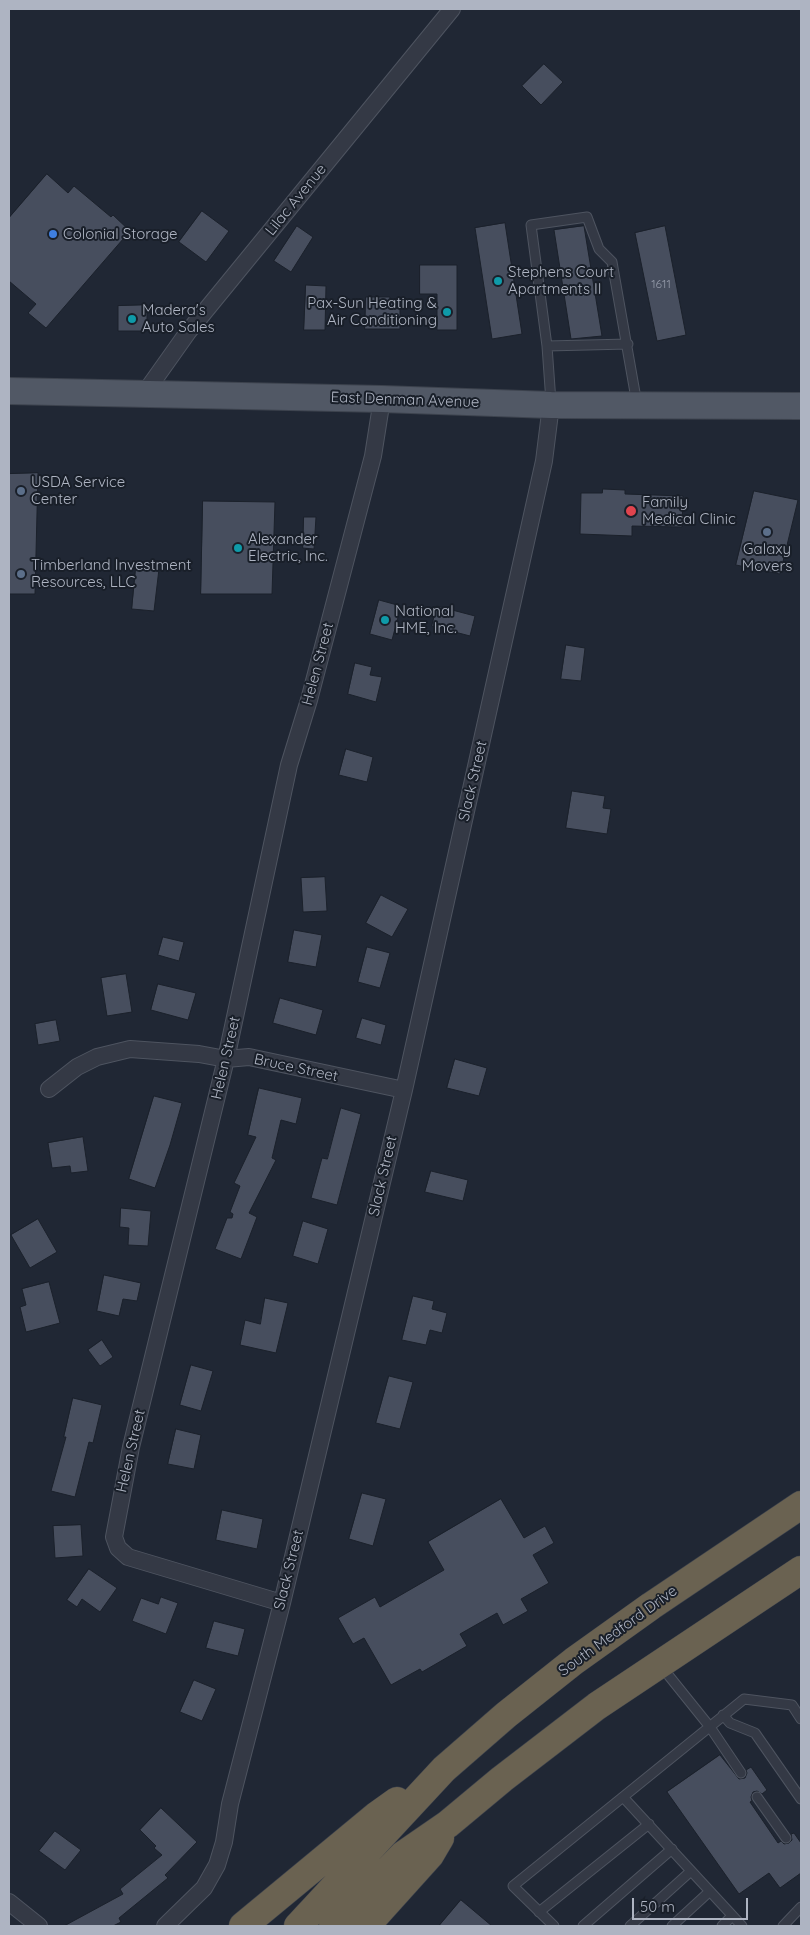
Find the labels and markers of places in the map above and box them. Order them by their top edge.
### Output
place label: Colonial Storage [63,225,177,243]
marker: Colonial Storage [47,228,59,240]
place label: Stephens Court Apartments II [508,263,614,298]
marker: Stephens Court Apartments II [492,275,504,287]
place label: Pax-Sun Heating & Air Conditioning [307,294,437,329]
place label: Madera's Auto Sales [142,301,215,336]
marker: Pax-Sun Heating & Air Conditioning [441,306,453,318]
marker: Madera's Auto Sales [126,313,138,325]
place label: USDA Service Center [31,473,125,508]
marker: USDA Service Center [15,485,27,497]
place label: Family Medical Clinic [642,493,736,528]
marker: Family Medical Clinic [624,504,638,518]
marker: Galaxy Movers [761,526,773,538]
place label: Alexander Electric, Inc. [248,530,328,565]
place label: Galaxy Movers [742,540,792,575]
marker: Alexander Electric, Inc. [232,542,244,554]
place label: Timberland Investment Resources, LLC [31,556,191,591]
marker: Timberland Investment Resources, LLC [15,568,27,580]
place label: National HME, Inc. [395,602,457,637]
marker: National HME, Inc. [379,614,391,626]

